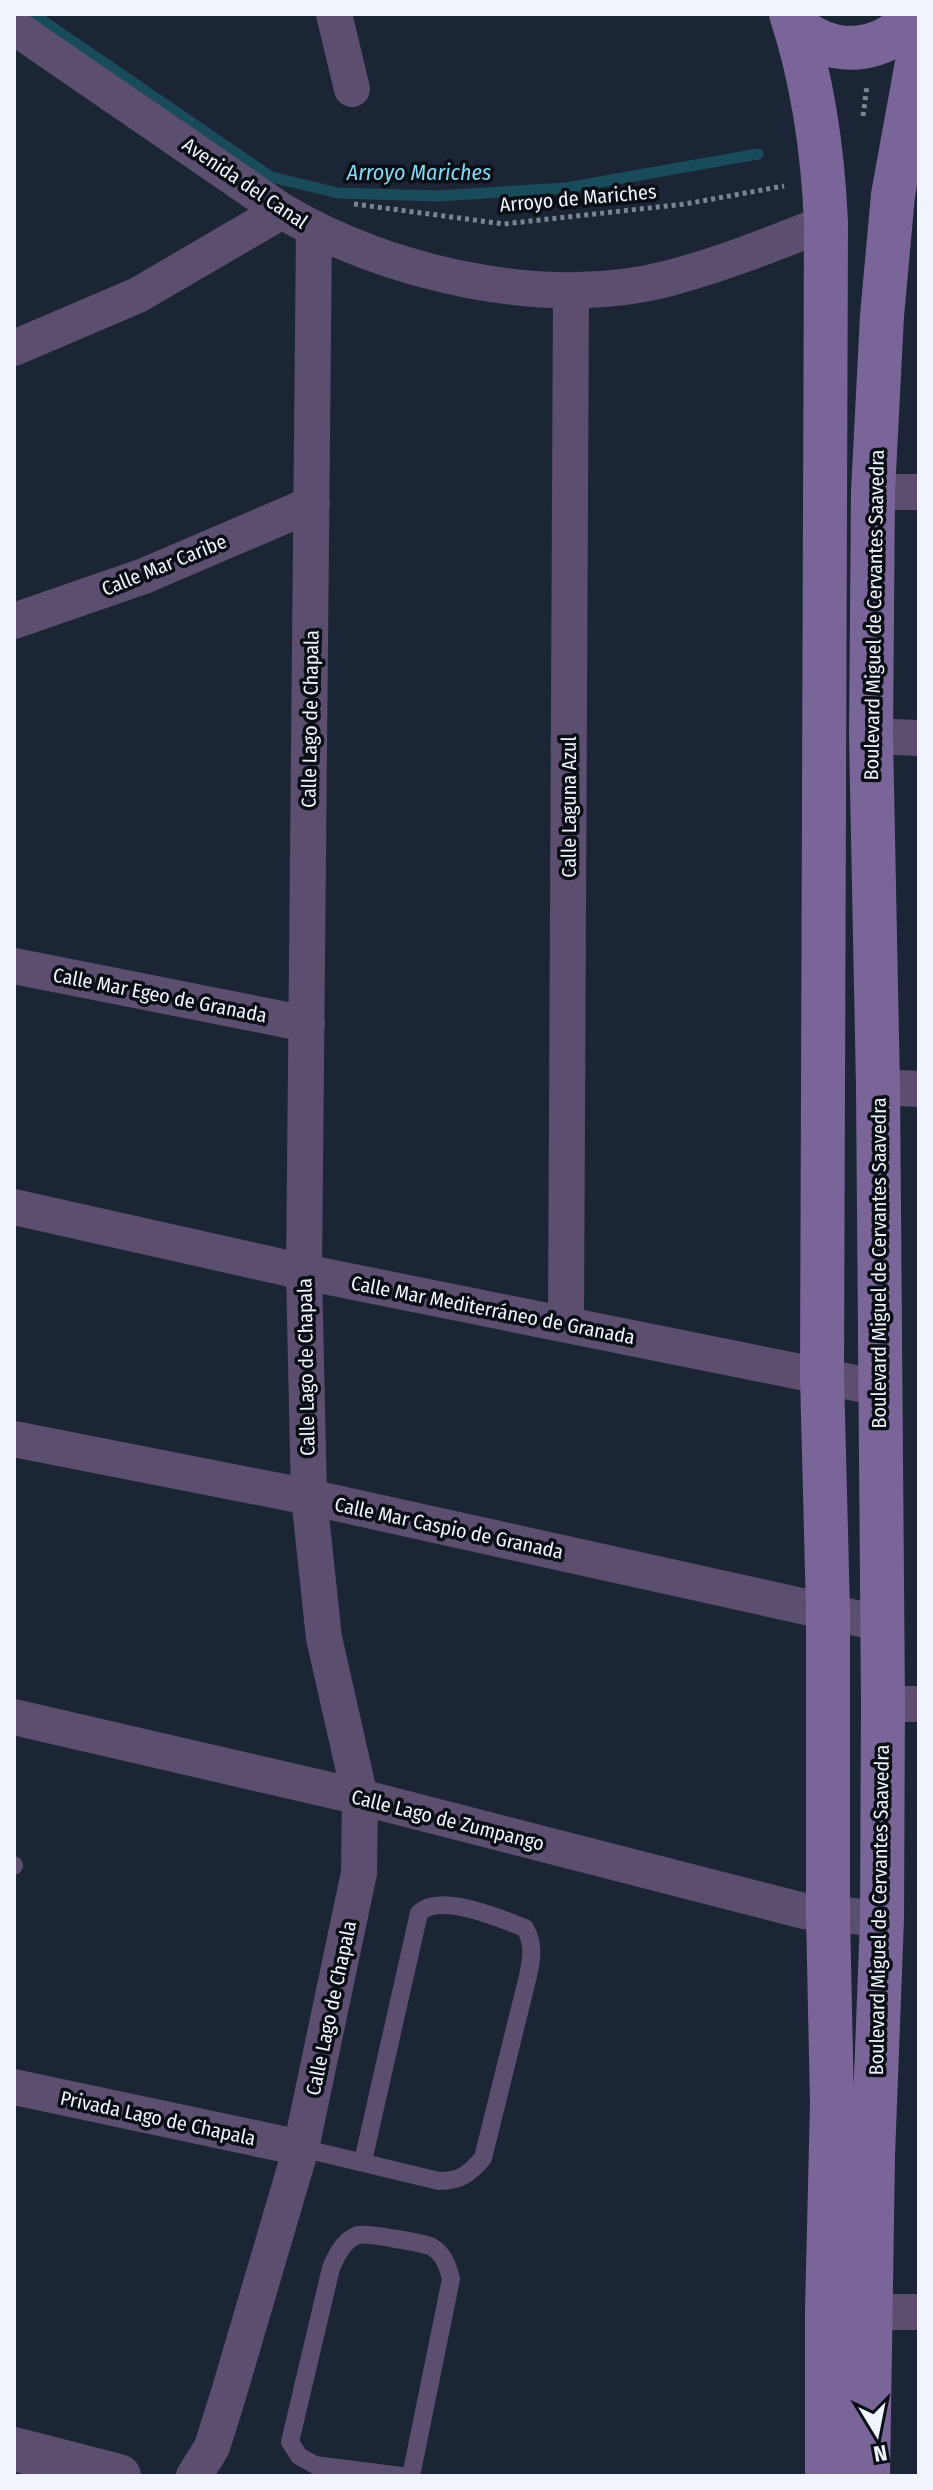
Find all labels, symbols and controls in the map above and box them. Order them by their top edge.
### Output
street label: Avenida del Canal [178,132,312,234]
water label: Arroyo Mariches [346,159,491,186]
street label: Arroyo de Mariches [499,179,657,217]
street label: Boulevard Miguel de Cervantes Saavedra [859,449,889,781]
street label: Calle Mar Caribe [98,529,230,601]
street label: Calle Lago de Chapala [296,630,324,808]
street label: Calle Laguna Azul [557,736,581,878]
street label: Calle Mar Egeo de Granada [51,962,269,1028]
street label: Boulevard Miguel de Cervantes Saavedra [867,1098,891,1428]
street label: Calle Mar Mediterráneo de Granada [349,1271,637,1349]
street label: Calle Lago de Chapala [292,1278,320,1456]
street label: Calle Mar Caspio de Granada [332,1492,566,1564]
street label: Boulevard Miguel de Cervantes Saavedra [864,1744,894,2076]
street label: Calle Lago de Zumpango [349,1784,547,1856]
street label: Calle Lago de Chapala [301,1919,361,2097]
street label: Privada Lago de Chapala [58,2086,258,2150]
north arrow [837,2394,917,2474]
text: N [872,2439,889,2468]

